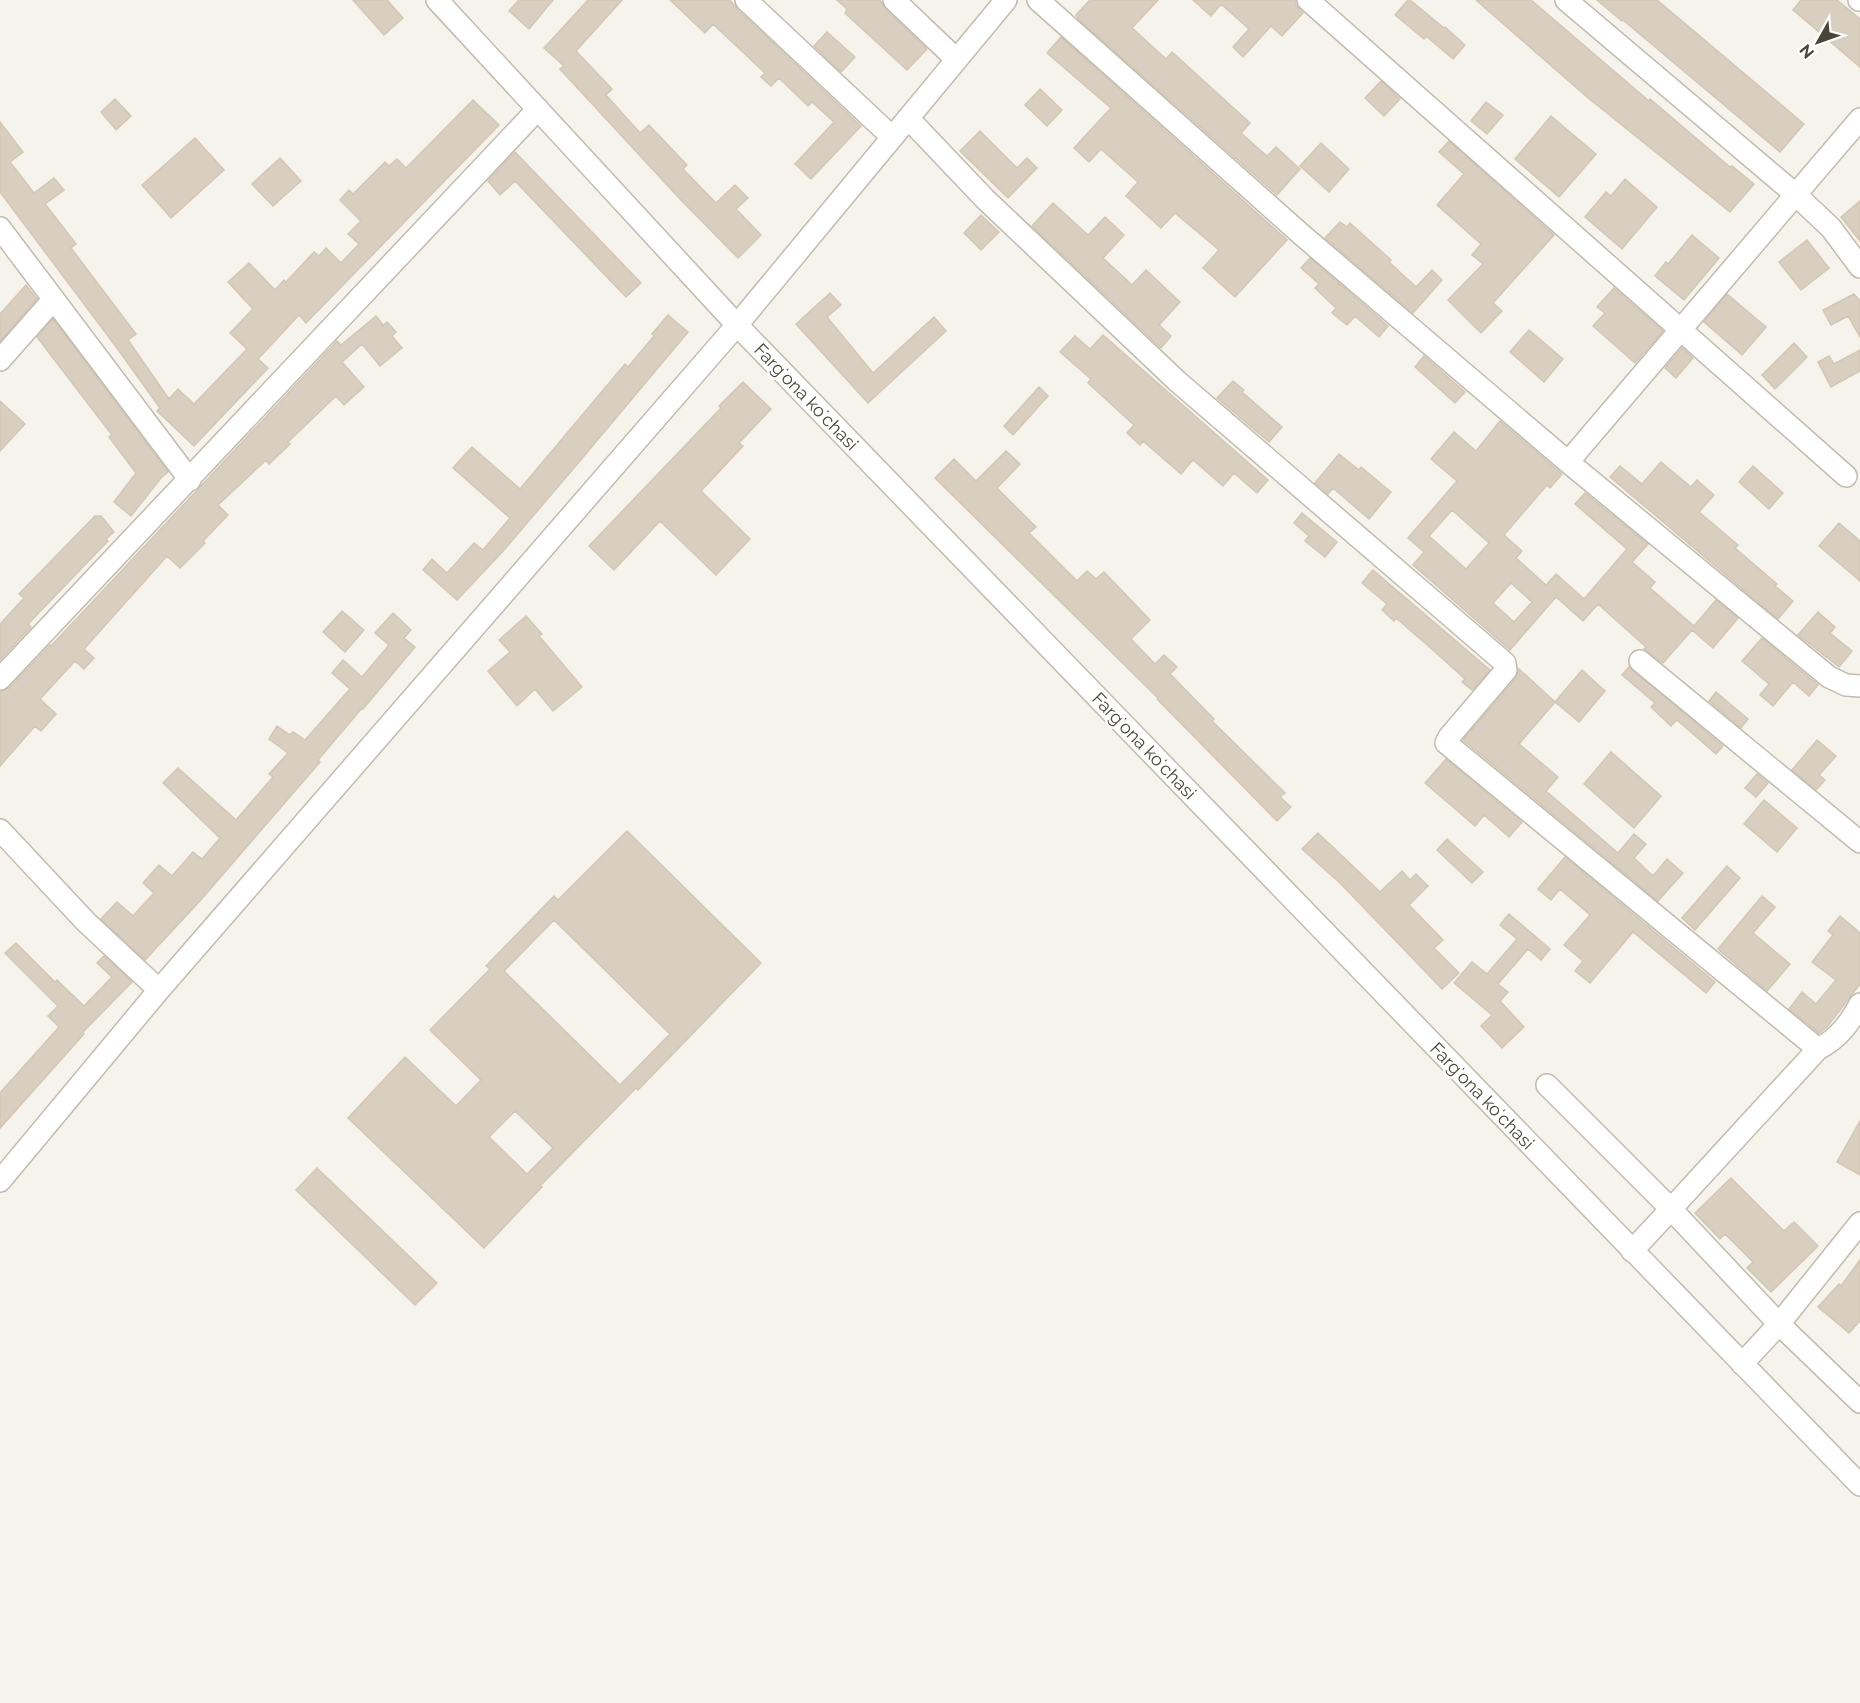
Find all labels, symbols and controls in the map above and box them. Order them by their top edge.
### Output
north arrow [1788,12,1848,72]
text: N [1796,41,1818,62]
street label: Fargʻona koʻchasi [750,339,863,454]
street label: Fargʻona koʻchasi [1088,688,1201,803]
street label: Fargʻona koʻchasi [1426,1038,1539,1153]

